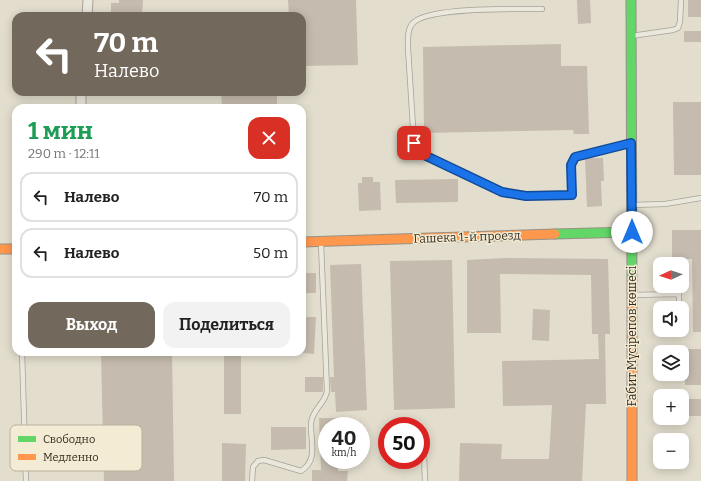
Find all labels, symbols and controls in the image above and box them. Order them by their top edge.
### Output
text: 70 m [94,26,158,59]
icon: left [28,28,80,80]
text: Налево [94,60,159,82]
text: 1 мин [28,117,93,145]
button: close [248,117,290,159]
pin [397,126,431,160]
icon: arrive [403,132,425,154]
text: 290 m · 12:11 [28,146,100,161]
icon: left [30,186,52,208]
text: Налево [64,188,119,206]
text: 70 m [254,188,288,206]
position arrow [611,211,653,253]
street label: Гашека 1-й проезд [413,228,521,246]
icon: left [30,242,52,264]
text: Налево [64,244,119,262]
text: 50 m [253,244,288,262]
north arrow [653,257,689,293]
map controls [653,257,689,469]
street label: Ғабит Мүсірепов көшесі [625,265,639,406]
button: sound [653,301,689,337]
button: Выход [28,302,155,348]
button: Поделиться [163,302,290,348]
button: layers [653,345,689,381]
button: + [653,389,689,425]
speed limit sign: 50 [378,417,430,469]
legend [10,425,142,471]
text: 40 [332,426,356,450]
text: Свободно [43,433,95,446]
button: − [653,433,689,469]
text: km/h [332,447,356,459]
text: Медленно [43,451,99,464]

